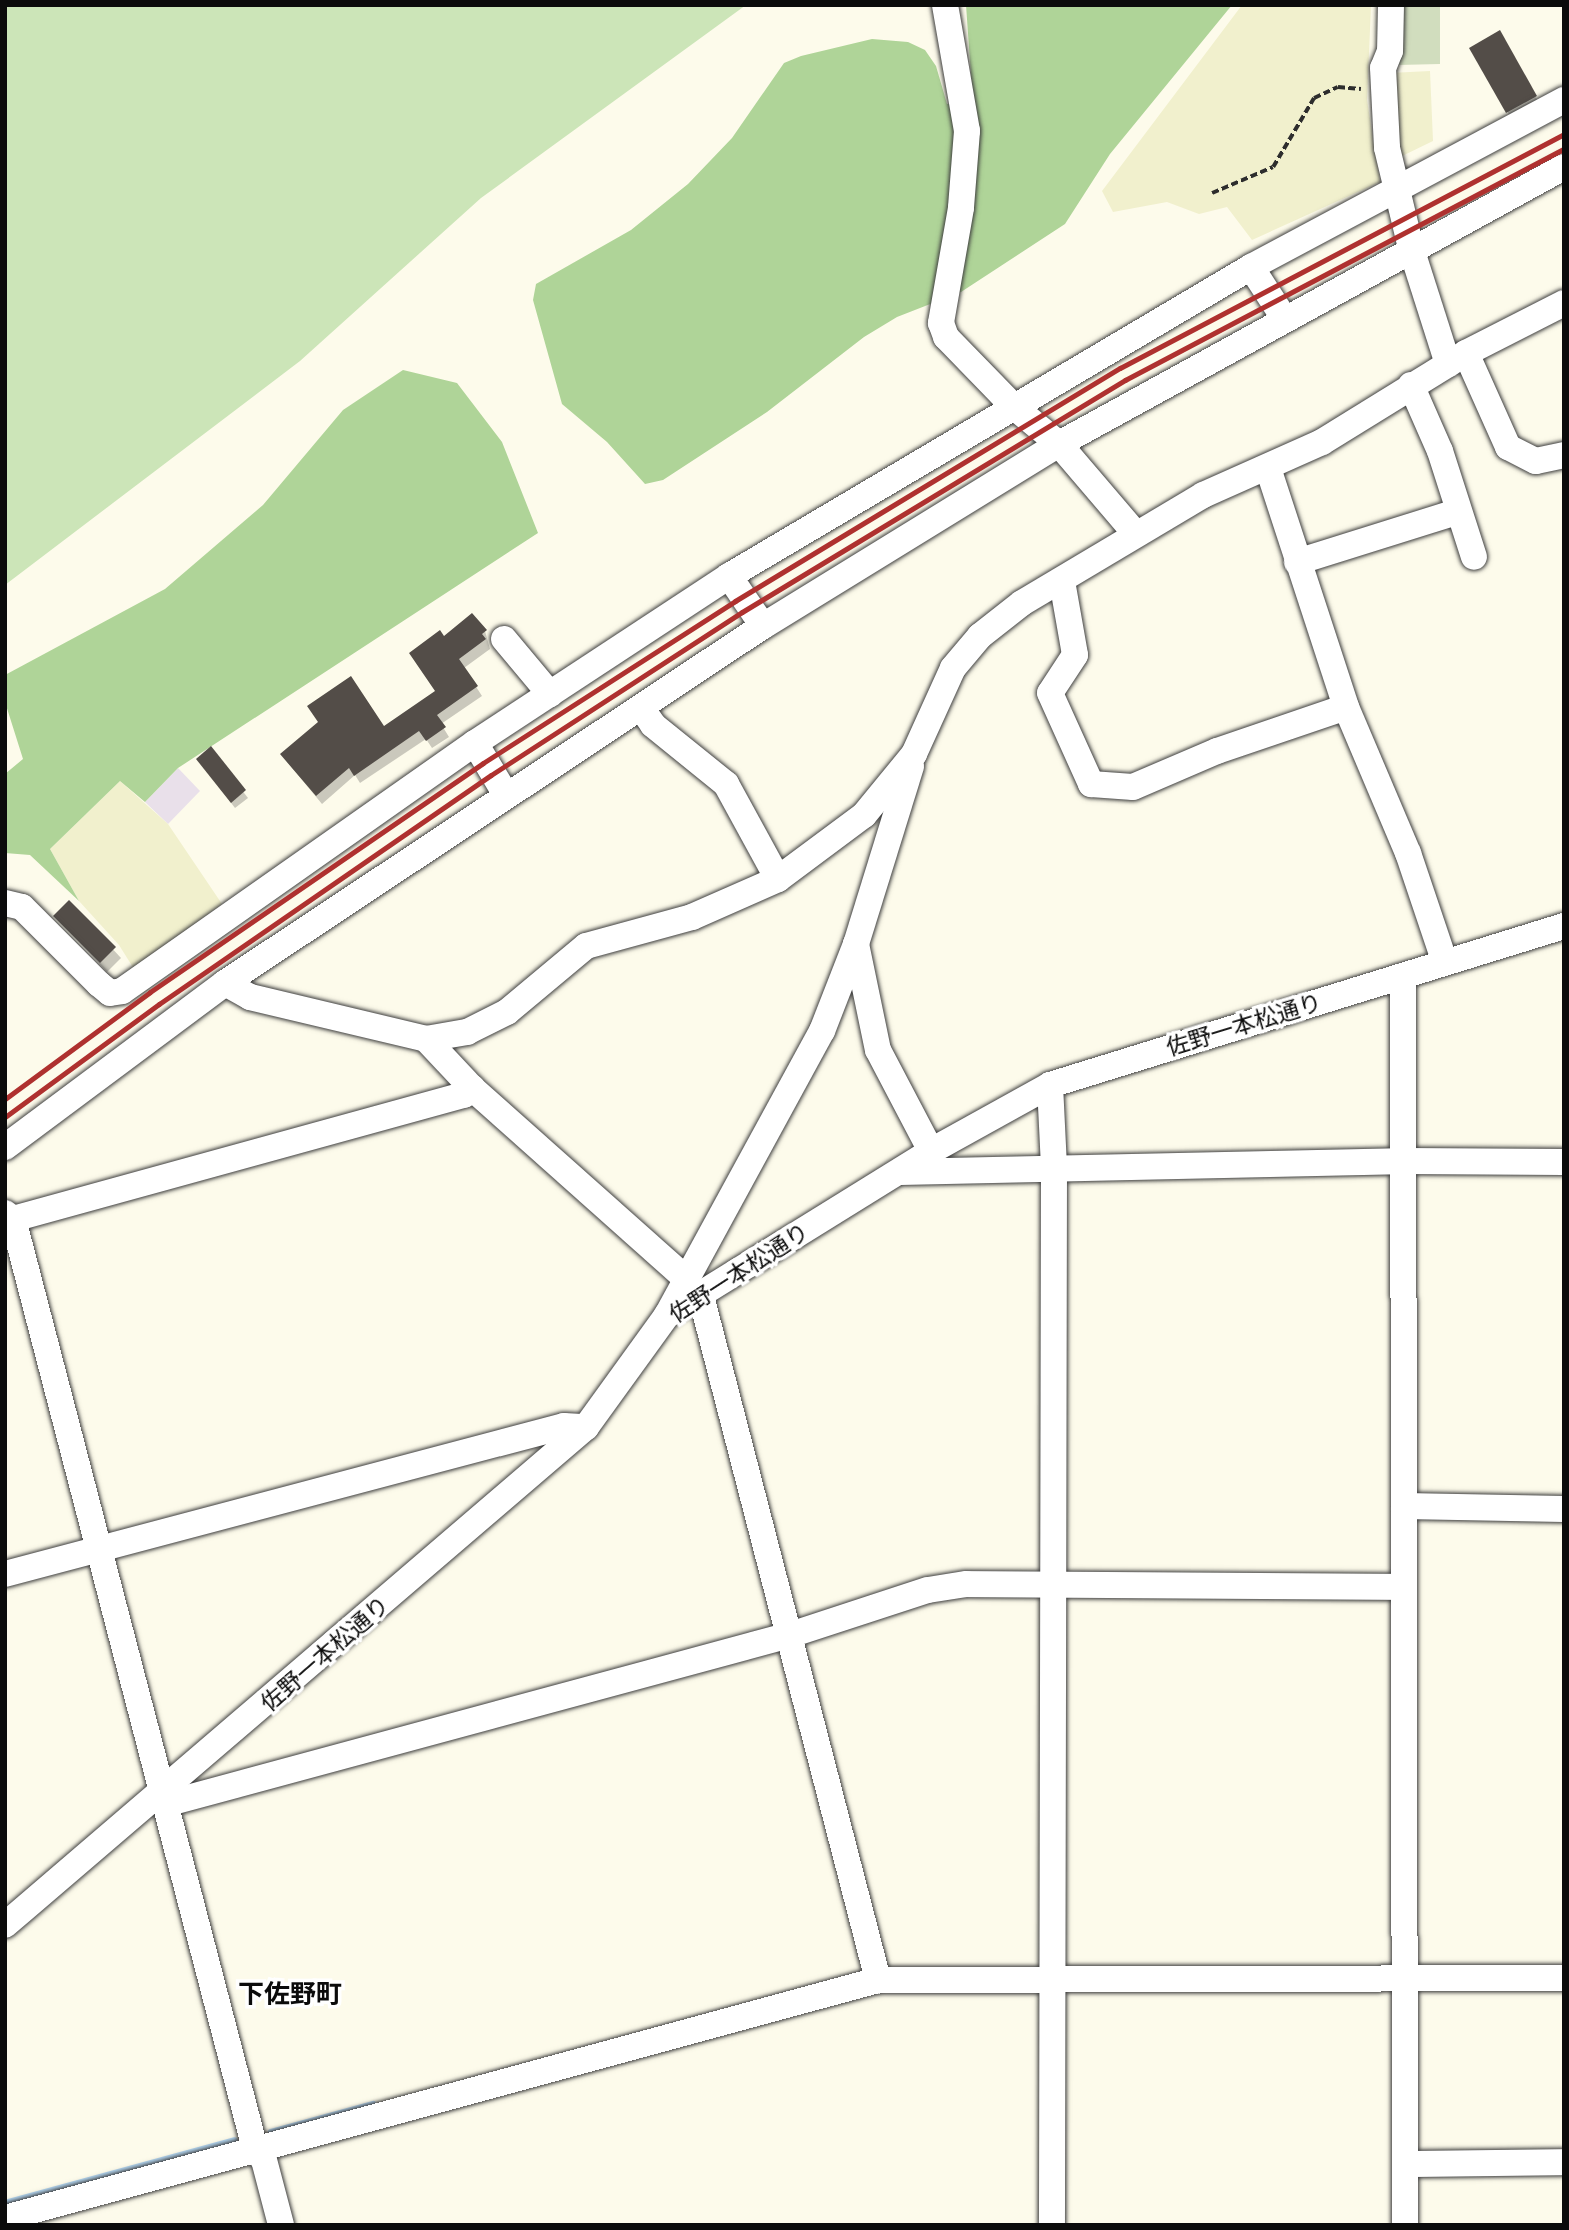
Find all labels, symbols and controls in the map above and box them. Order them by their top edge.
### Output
street label: 佐野一本松通り [1163,988,1325,1062]
street label: 佐野一本松通り [664,1218,814,1328]
street label: 佐野一本松通り [255,1591,395,1717]
district label: 下佐野町 [238,1978,342,2010]

